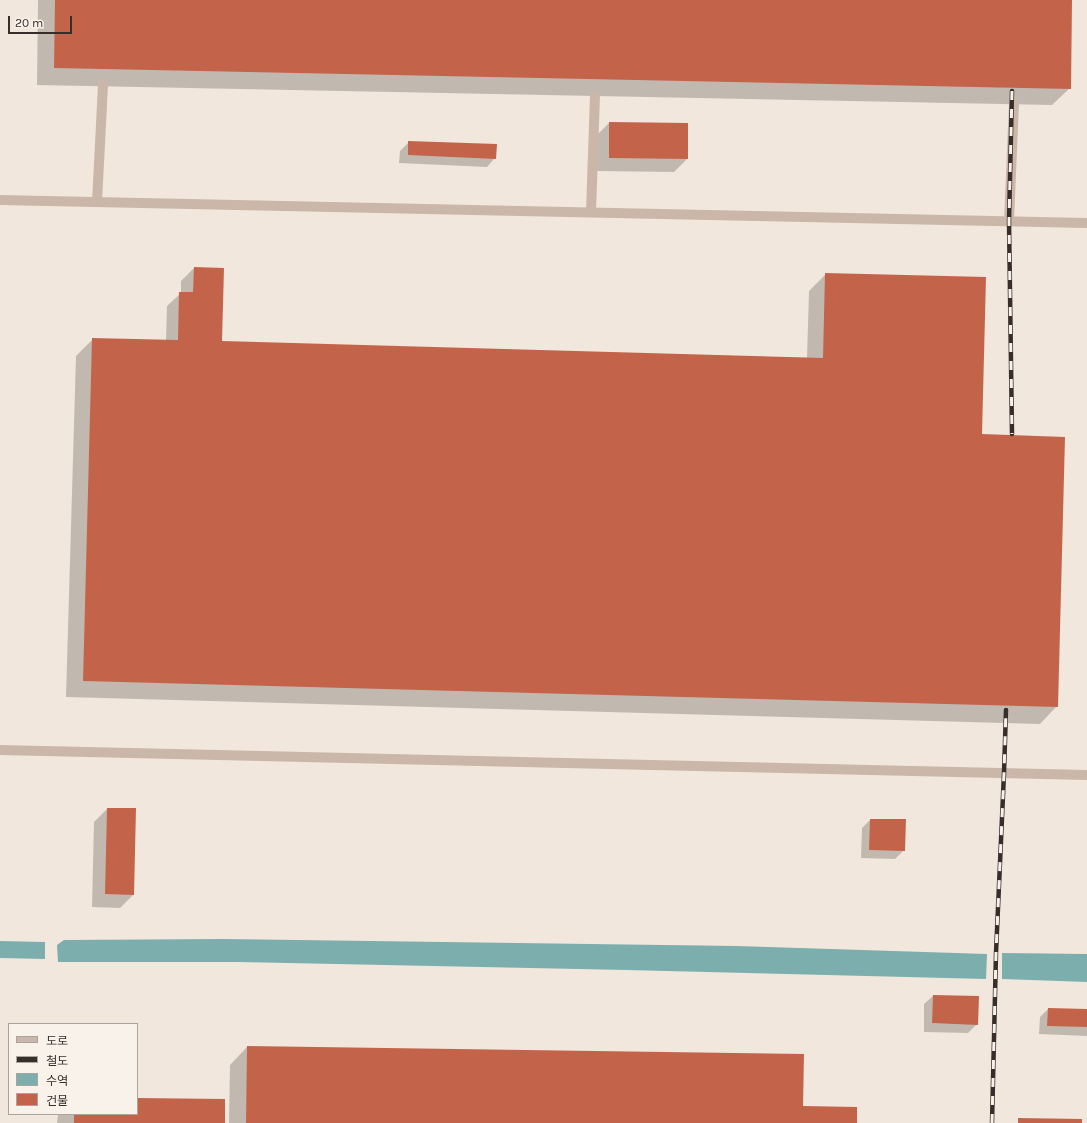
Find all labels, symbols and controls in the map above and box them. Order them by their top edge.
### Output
scale bar [10,8,74,34]
text: 20 m [15,16,43,30]
legend [8,1023,138,1115]
text: 도로 [46,1034,68,1048]
text: 철도 [46,1054,68,1068]
text: 수역 [46,1074,68,1088]
text: 건물 [46,1094,68,1108]

